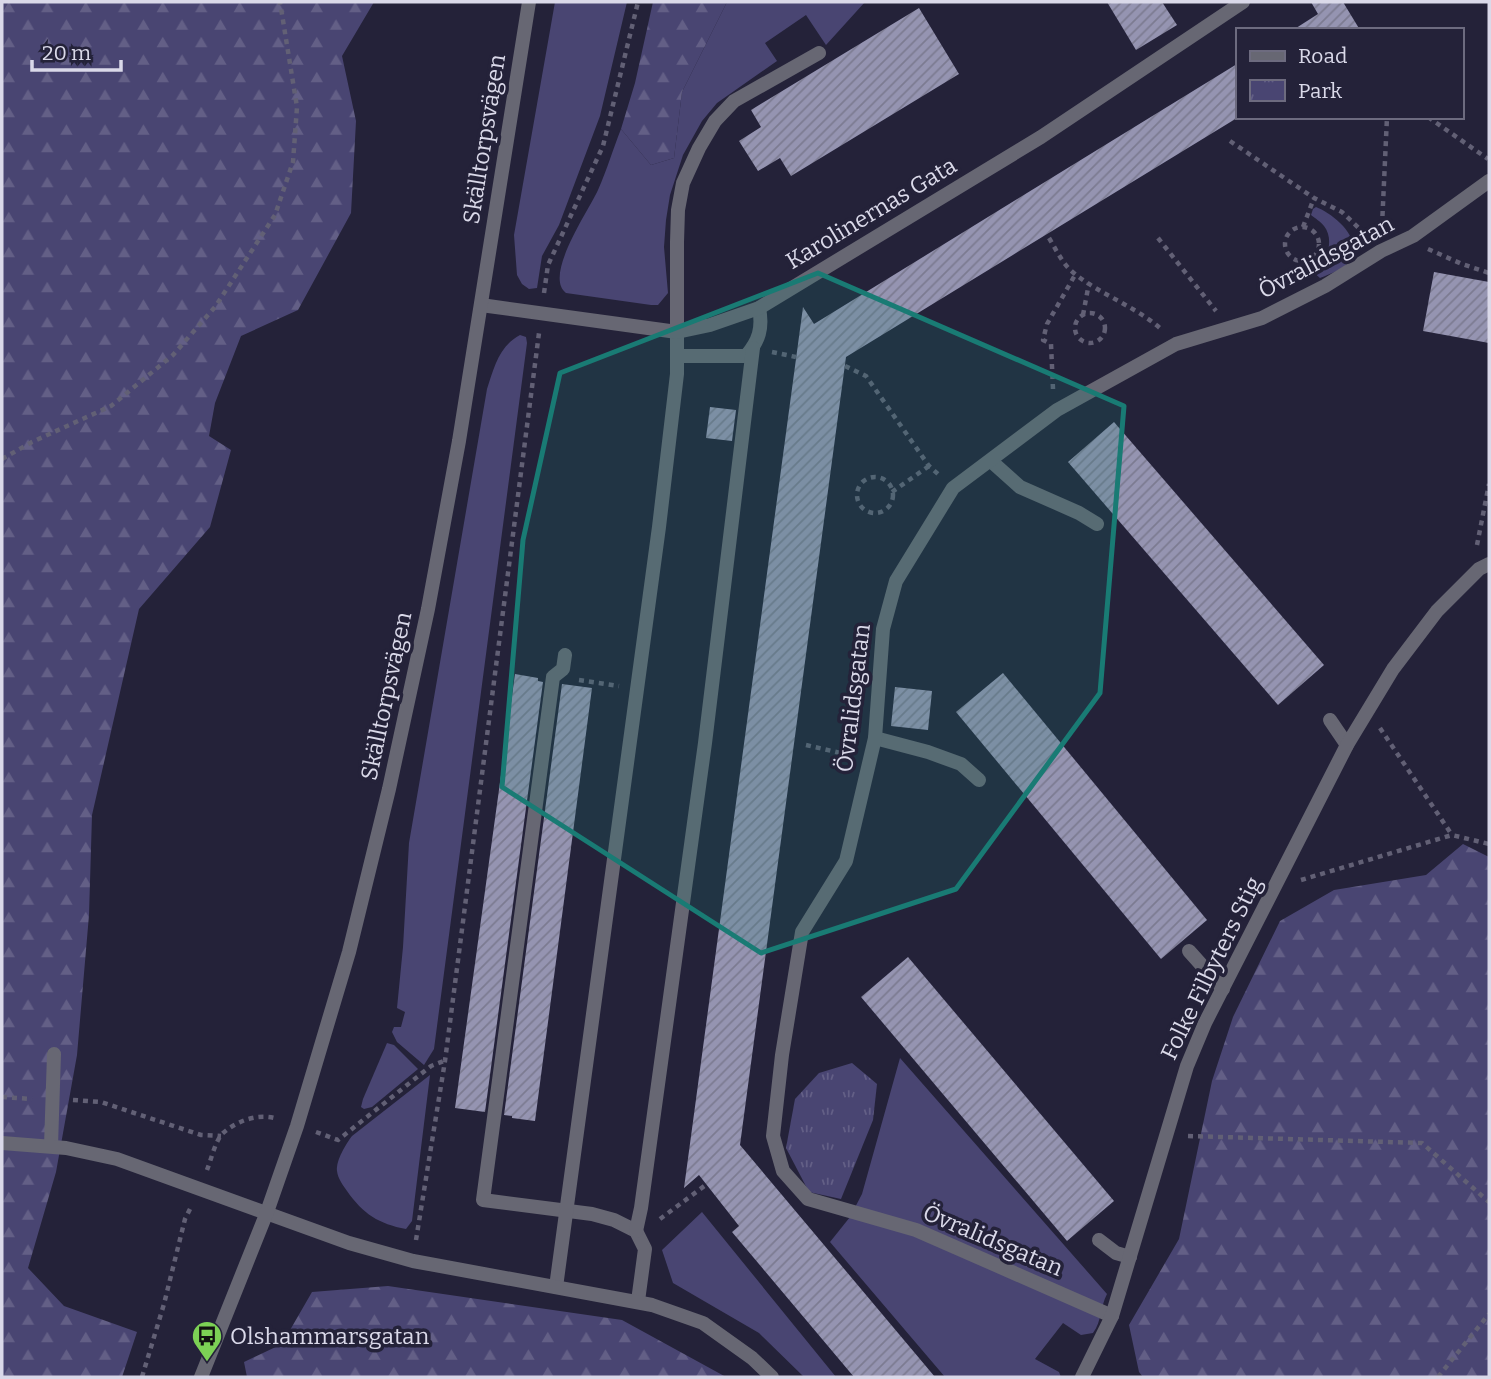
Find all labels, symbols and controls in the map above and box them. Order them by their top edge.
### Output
scale bar [32,28,121,72]
legend [1236,28,1463,119]
text: 20 m [42,40,91,66]
text: Road [1298,43,1347,69]
street label: Skälltorpsvägen [457,52,511,226]
text: Park [1298,78,1342,104]
street label: Karolinernas Gata [781,151,962,275]
street label: Övralidsgatan [1254,209,1399,304]
street label: Skälltorpsvägen [354,609,418,783]
street label: Övralidsgatan [830,622,876,774]
street label: Folke Filbyters Stig [1155,872,1267,1064]
street label: Övralidsgatan [919,1198,1068,1282]
bus stop icon: Olshammarsgatan [190,1319,224,1363]
place label: Olshammarsgatan [230,1322,430,1350]

